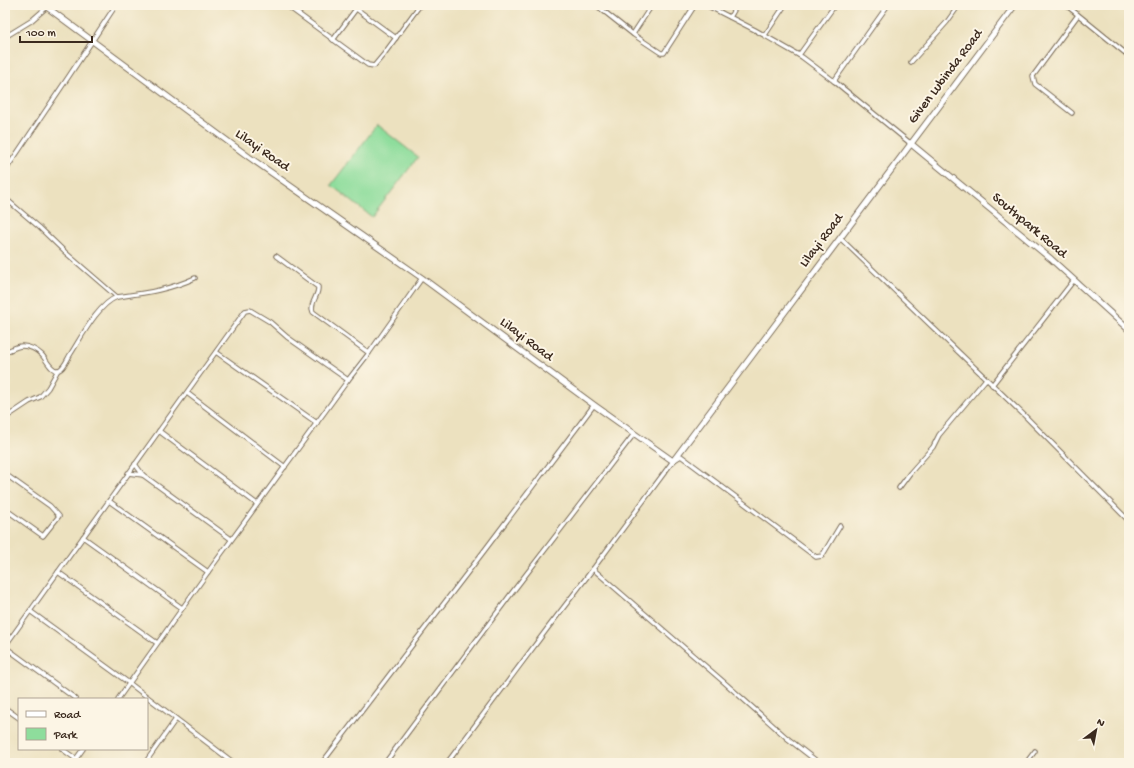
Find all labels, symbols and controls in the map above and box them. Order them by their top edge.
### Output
scale bar [20,18,92,44]
street label: Given Lubinda Road [905,25,988,128]
text: 100 m [25,27,56,41]
street label: Lilayi Road [231,126,294,177]
street label: Southpark Road [988,189,1072,264]
street label: Lilayi Road [796,209,849,271]
street label: Lilayi Road [496,314,558,367]
legend [18,698,148,750]
text: Road [54,709,81,723]
north arrow [1076,710,1116,750]
text: N [1094,716,1106,730]
text: Park [53,729,79,743]

